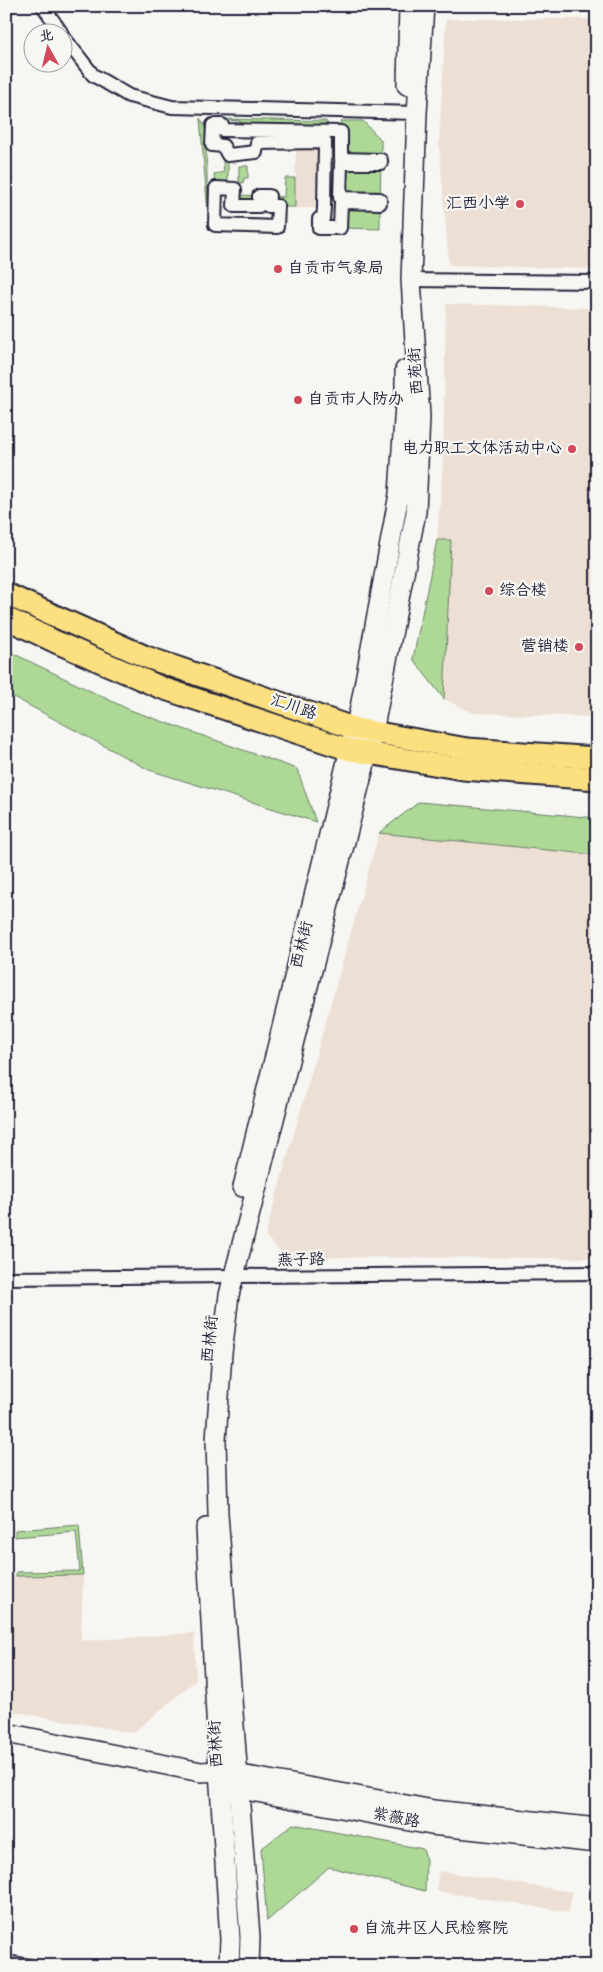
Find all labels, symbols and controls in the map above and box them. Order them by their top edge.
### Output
north arrow [22,22,72,72]
text: 北 [38,26,55,48]
place label: 汇西小学 [446,193,510,216]
marker: 汇西小学 [514,198,526,210]
place label: 自贡市气象局 [288,258,384,281]
marker: 自贡市气象局 [272,263,284,275]
street label: 西苑街 [404,346,430,396]
place label: 自贡市人防办 [308,389,404,412]
marker: 自贡市人防办 [292,394,304,406]
place label: 电力职工文体活动中心 [402,438,562,461]
marker: 电力职工文体活动中心 [566,443,578,455]
place label: 综合楼 [499,580,547,603]
marker: 综合楼 [483,585,495,597]
place label: 营销楼 [521,636,569,659]
marker: 营销楼 [573,641,585,653]
street label: 汇川路 [267,689,319,727]
street label: 西林街 [286,919,320,971]
street label: 燕子路 [277,1249,325,1273]
street label: 西林街 [197,1314,225,1364]
street label: 西林街 [204,1719,230,1769]
street label: 紫薇路 [370,1803,422,1835]
place label: 自流井区人民检察院 [364,1918,508,1941]
marker: 自流井区人民检察院 [348,1923,360,1935]

